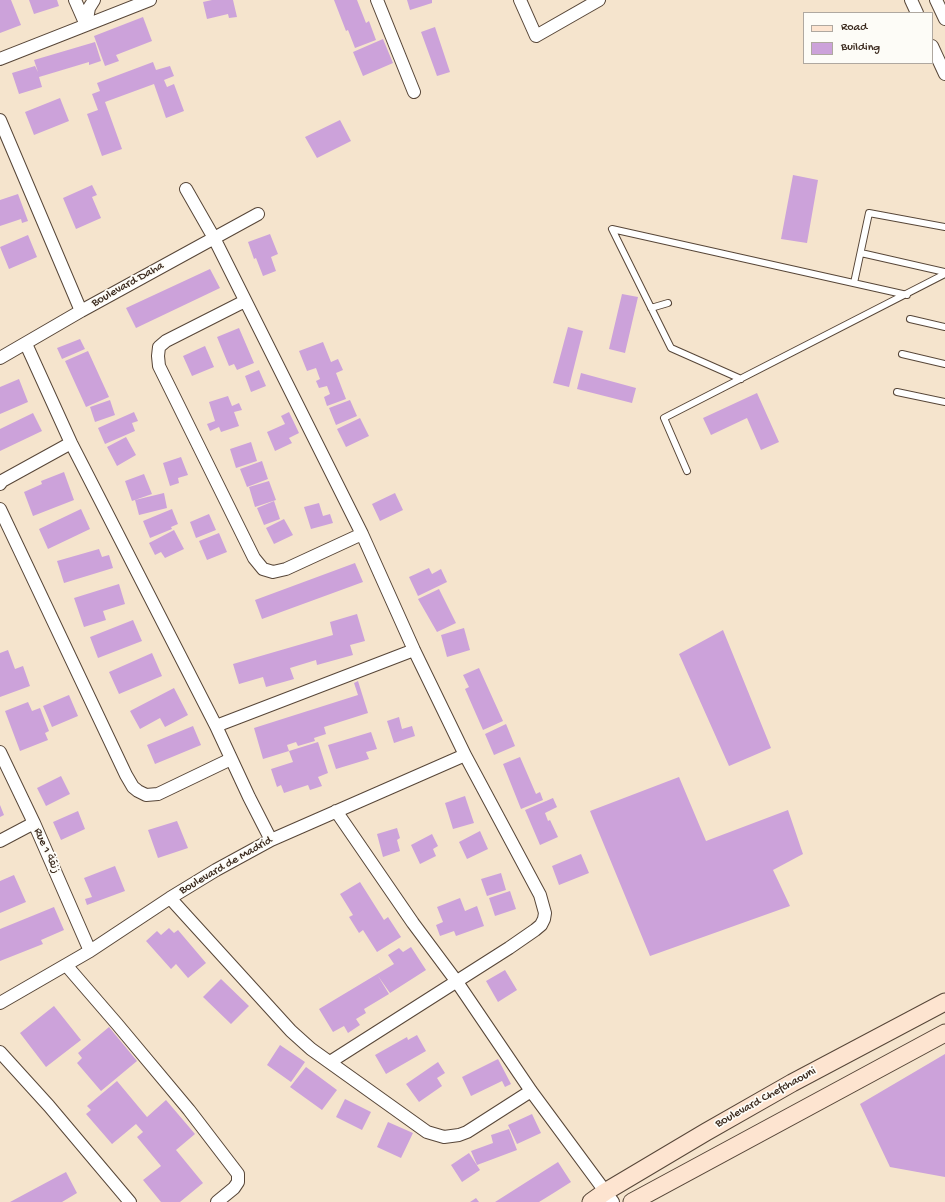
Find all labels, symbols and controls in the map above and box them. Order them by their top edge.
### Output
legend [803,12,933,64]
text: Road [841,21,867,35]
text: Building [841,41,880,55]
street label: Boulevard Daha [89,259,167,311]
street label: Rue 1 زنقة [30,826,62,876]
street label: Boulevard de Madrid [177,834,275,898]
street label: Boulevard Chefchaouni [713,1064,819,1132]

